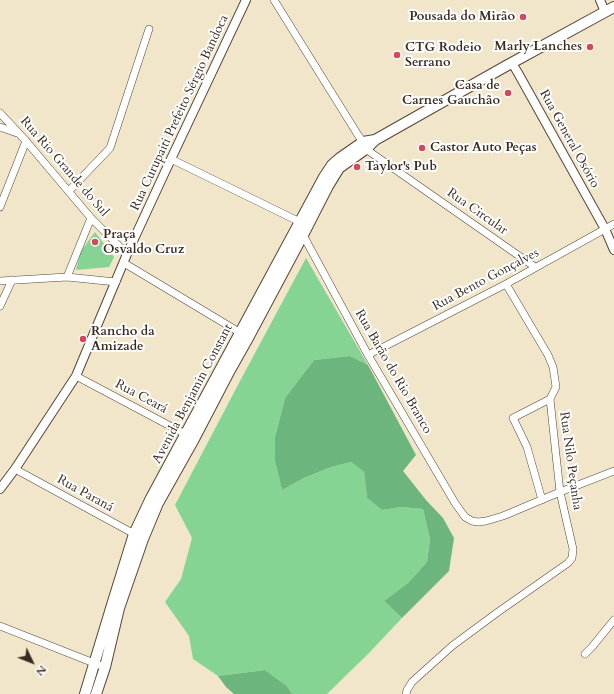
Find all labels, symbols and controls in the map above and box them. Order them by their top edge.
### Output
place label: Pousada do Mirão [409,9,515,25]
marker: Pousada do Mirão [518,12,528,22]
street label: Rua Curupaiti Prefeito Sérgio Bandoca [128,13,232,213]
place label: Marly Lanches [494,39,582,55]
place label: CTG Rodeio Serrano [405,40,481,71]
marker: Marly Lanches [585,42,595,52]
marker: CTG Rodeio Serrano [392,50,402,60]
place label: Casa de Carnes Gauchão [402,78,500,109]
street label: Rua General Osório [536,87,602,191]
marker: Casa de Carnes Gauchão [503,88,513,98]
street label: Rua Rio Grande do Sul [16,114,112,220]
place label: Castor Auto Peças [430,140,537,156]
marker: Castor Auto Peças [417,143,427,153]
place label: Taylor's Pub [365,159,437,175]
marker: Taylor's Pub [352,162,362,172]
street label: Rua Circular [444,185,510,239]
place label: Praça Osvaldo Cruz [103,227,184,258]
marker: Praça Osvaldo Cruz [90,237,100,247]
street label: Rua Bento Gonçalves [430,245,542,315]
street label: Rua Barão do Rio Branco [351,307,435,437]
street label: Avenida Benjamin Constant [150,322,236,466]
place label: Rancho da Amizade [91,324,155,355]
marker: Rancho da Amizade [78,334,88,344]
street label: Rua Ceará [112,377,170,417]
street label: Rua Nilo Peçanha [555,411,585,511]
street label: Rua Paraná [54,472,116,516]
north arrow [12,642,52,682]
text: N [32,662,50,679]

